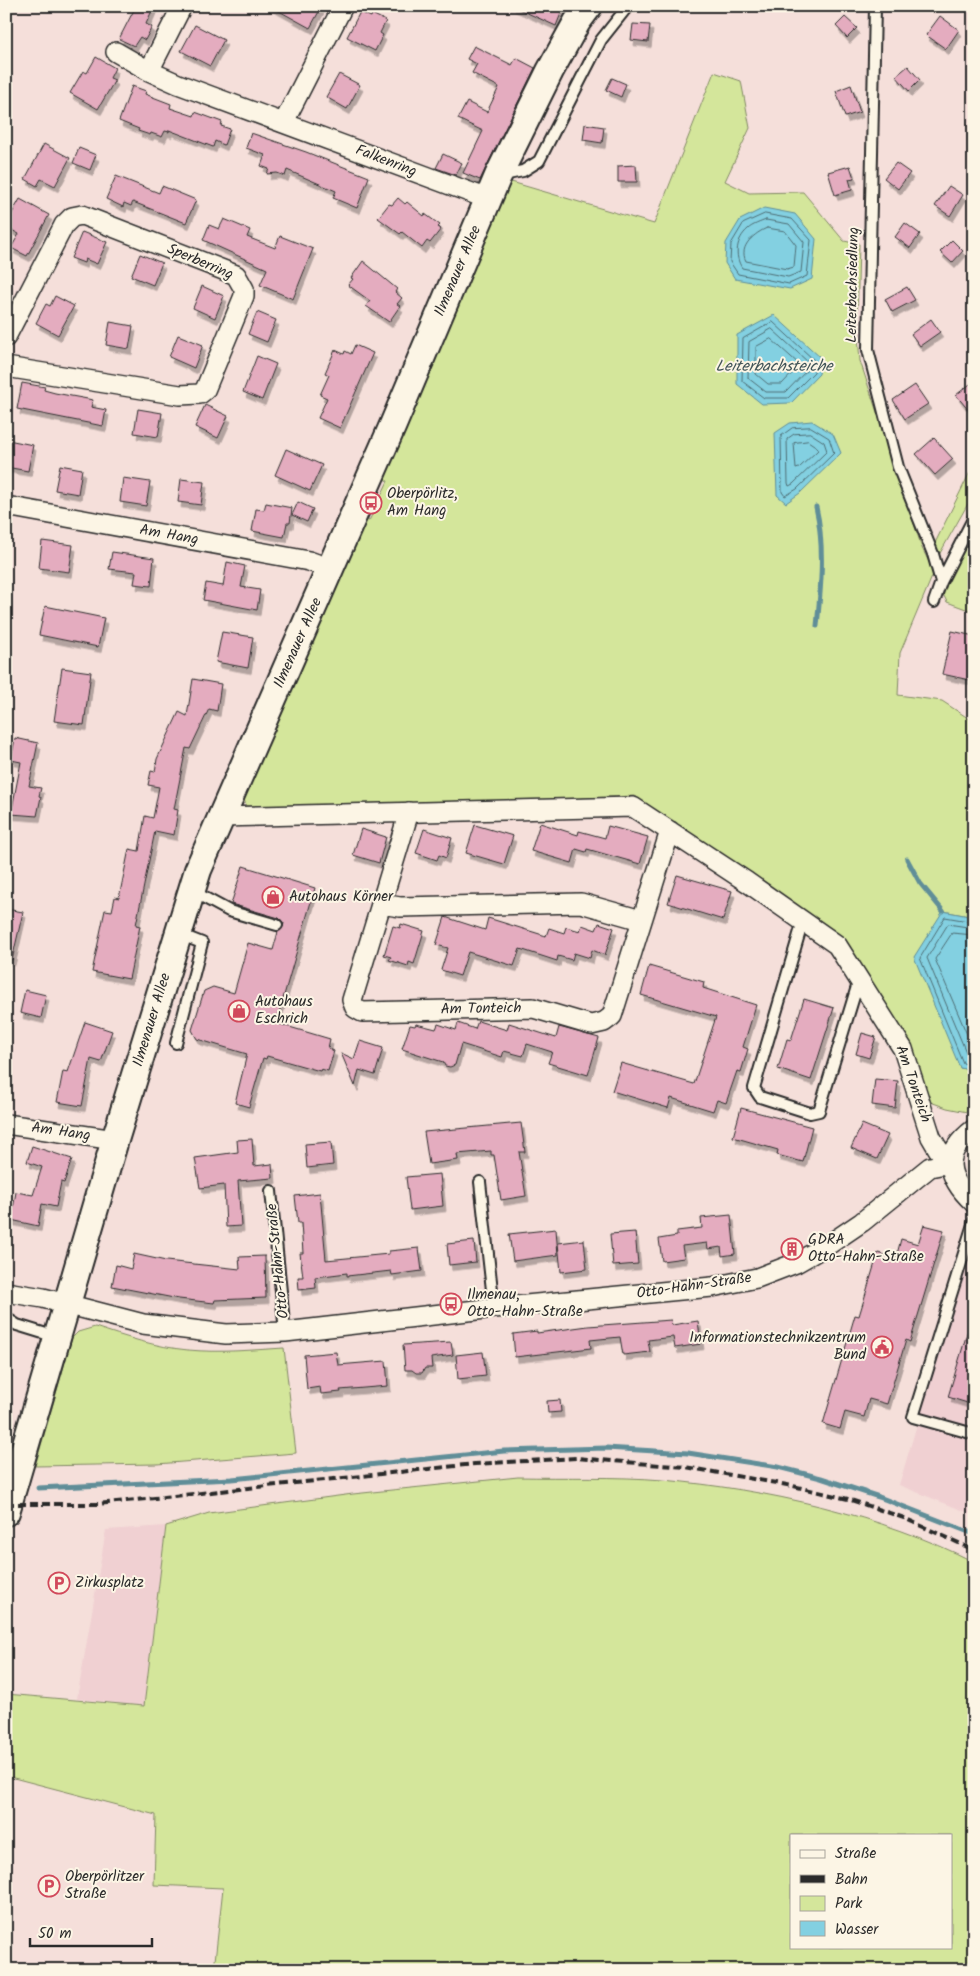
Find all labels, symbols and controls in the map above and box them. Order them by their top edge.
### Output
street label: Falkenring [352,138,420,184]
street label: Ilmenauer Allee [428,221,488,320]
street label: Leiterbachsiedlung [840,227,866,343]
street label: Sperberring [163,237,237,287]
water label: Leiterbachsteiche [716,354,834,379]
place label: Oberpörlitz, Am Hang [387,482,458,523]
bus stop icon: Oberpörlitz, Am Hang [359,491,383,515]
street label: Am Hang [138,518,200,552]
street label: Ilmenauer Allee [267,594,329,692]
shop icon: Autohaus Körner [261,885,285,909]
place label: Autohaus Körner [289,885,394,909]
street label: Ilmenauer Allee [126,970,178,1070]
place label: Autohaus Eschrich [255,990,313,1031]
street label: Am Tonteich [440,996,522,1022]
shop icon: Autohaus Eschrich [227,999,251,1023]
street label: Am Tonteich [889,1042,937,1126]
street label: Am Hang [30,1116,92,1148]
street label: Otto-Hahn-Straße [260,1202,296,1320]
place label: GDRA Otto-Hahn-Straße [808,1228,924,1269]
building icon: GDRA Otto-Hahn-Straße [780,1237,804,1261]
street label: Otto-Hahn-Straße [635,1266,753,1306]
place label: Ilmenau, Otto-Hahn-Straße [467,1283,583,1324]
bus stop icon: Ilmenau, Otto-Hahn-Straße [439,1292,463,1316]
place label: Informationstechnikzentrum Bund [689,1326,866,1367]
public building icon: Informationstechnikzentrum Bund [870,1335,894,1359]
parking icon: Zirkusplatz [47,1571,71,1595]
place label: Zirkusplatz [75,1571,144,1595]
legend [790,1834,952,1948]
text: Straße [835,1842,877,1866]
place label: Oberpörlitzer Straße [65,1865,145,1906]
text: Bahn [835,1868,868,1892]
parking icon: Oberpörlitzer Straße [37,1874,61,1898]
text: Park [835,1892,863,1916]
scale bar [30,1916,152,1948]
text: Wasser [835,1918,879,1942]
text: 50 m [38,1922,72,1946]

